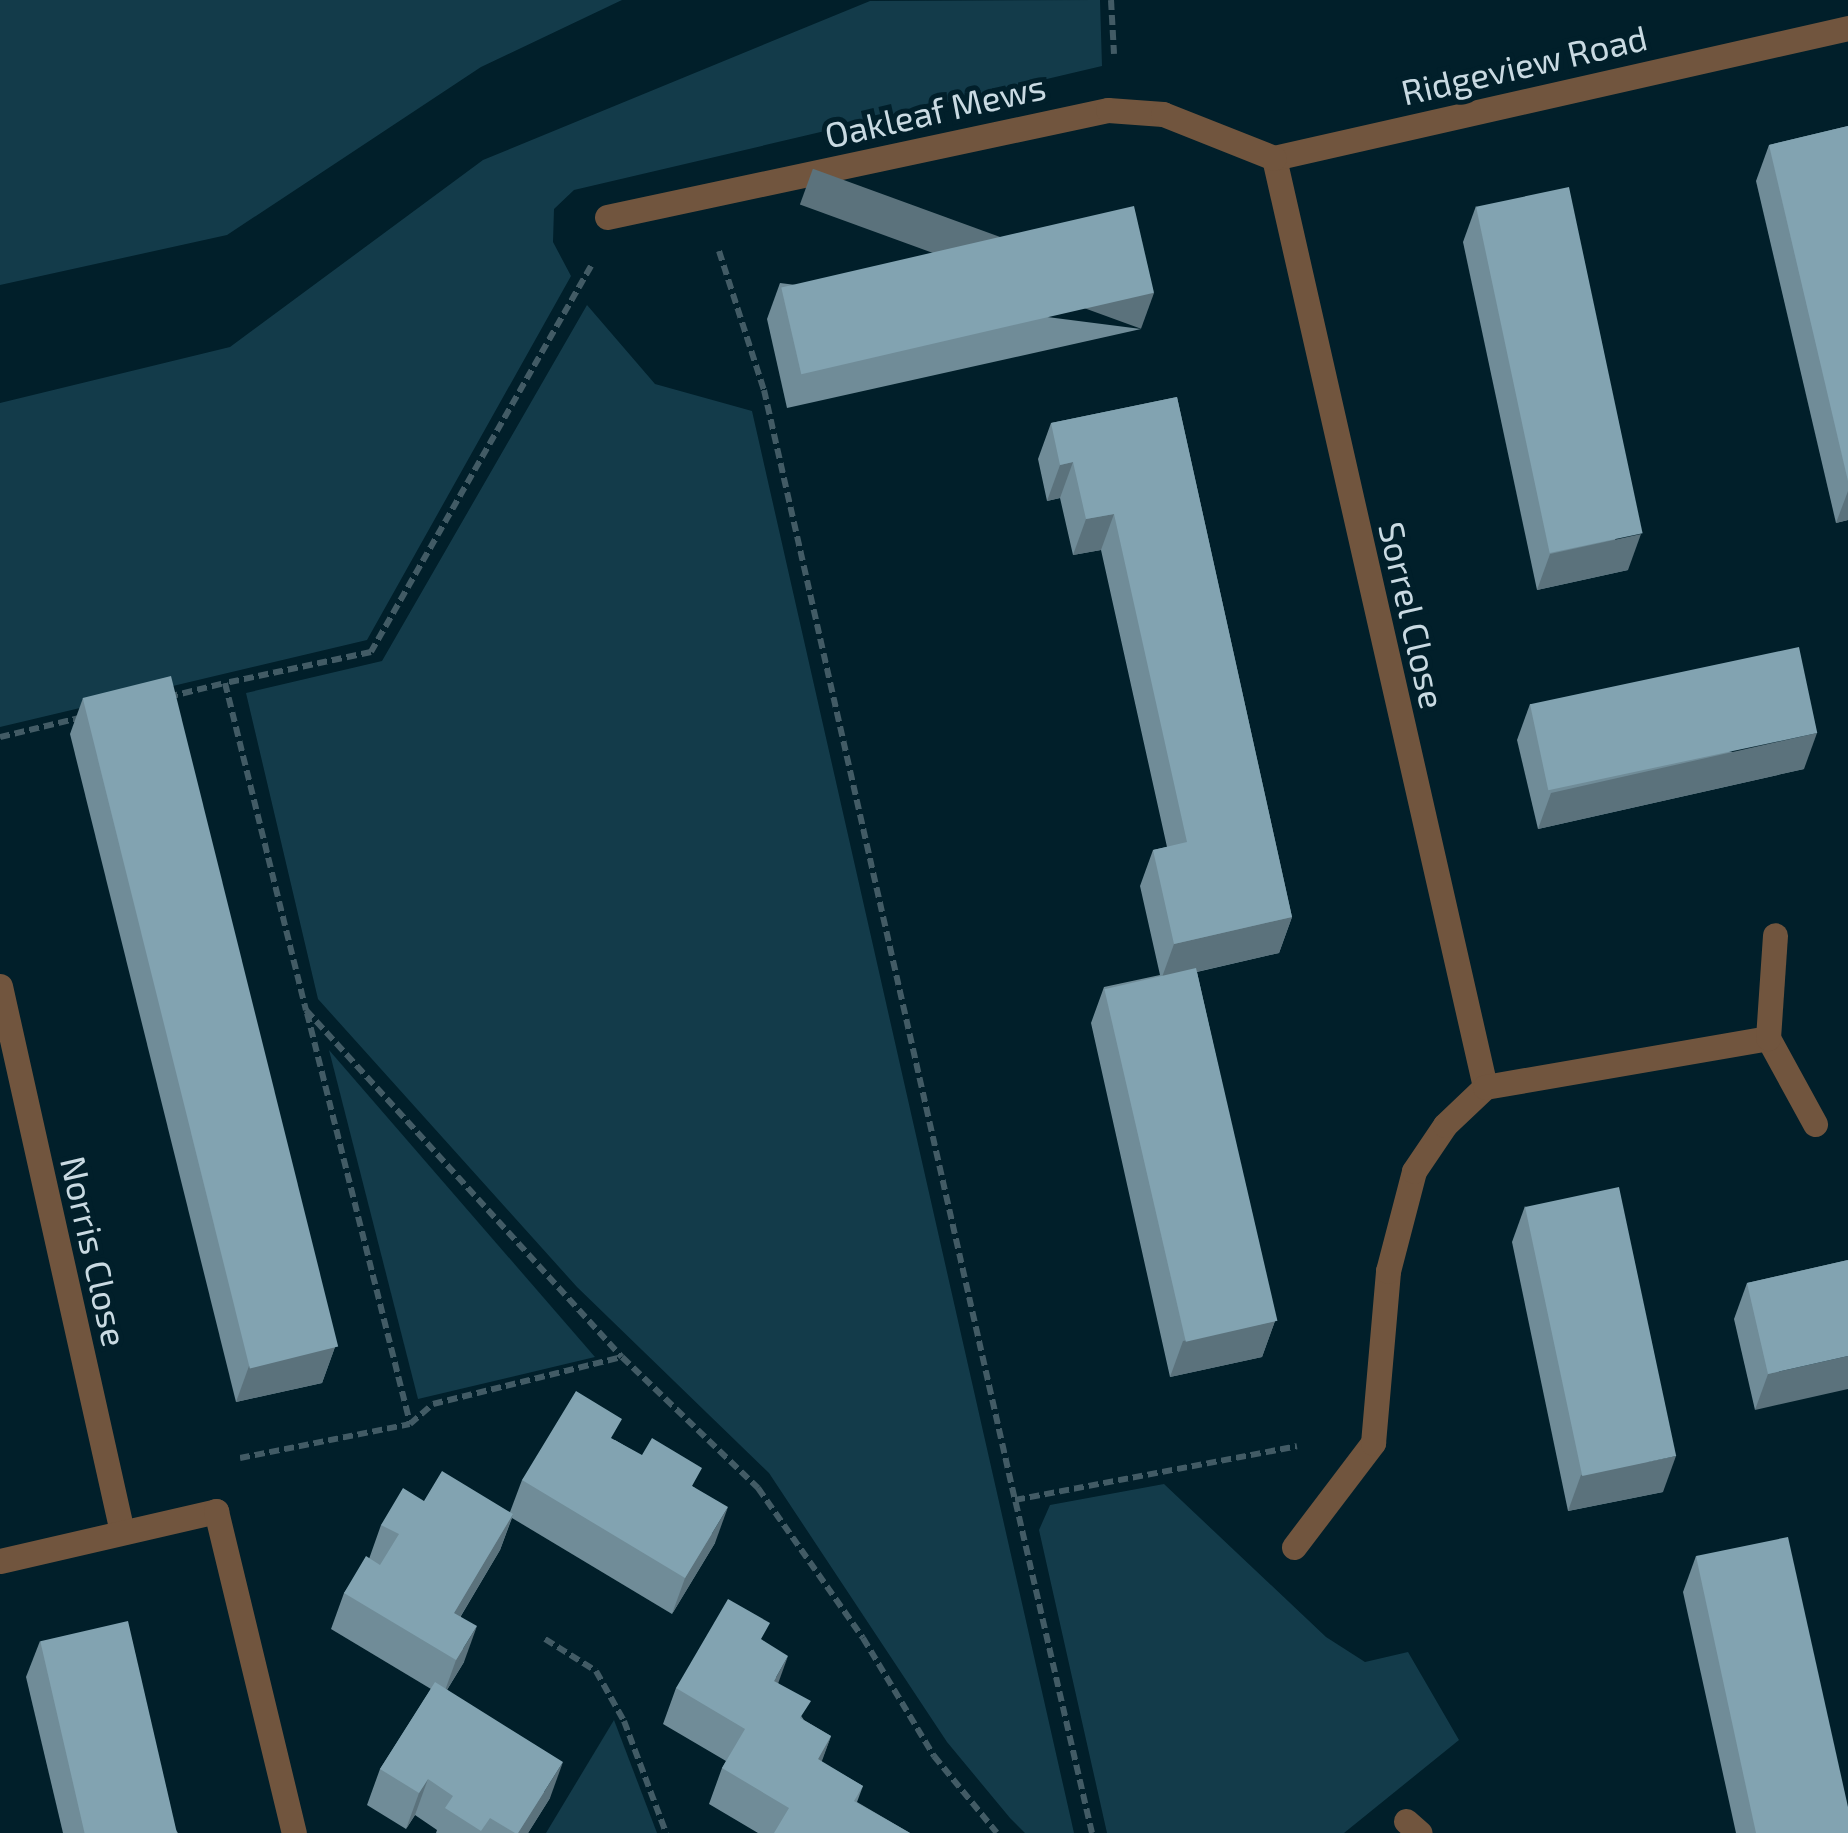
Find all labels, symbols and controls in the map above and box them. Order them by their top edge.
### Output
street label: Ridgeview Road [1397,15,1651,113]
street label: Oakleaf Mews [820,64,1050,156]
street label: Sorrel Close [1371,517,1455,713]
street label: Norris Close [53,1152,137,1350]

